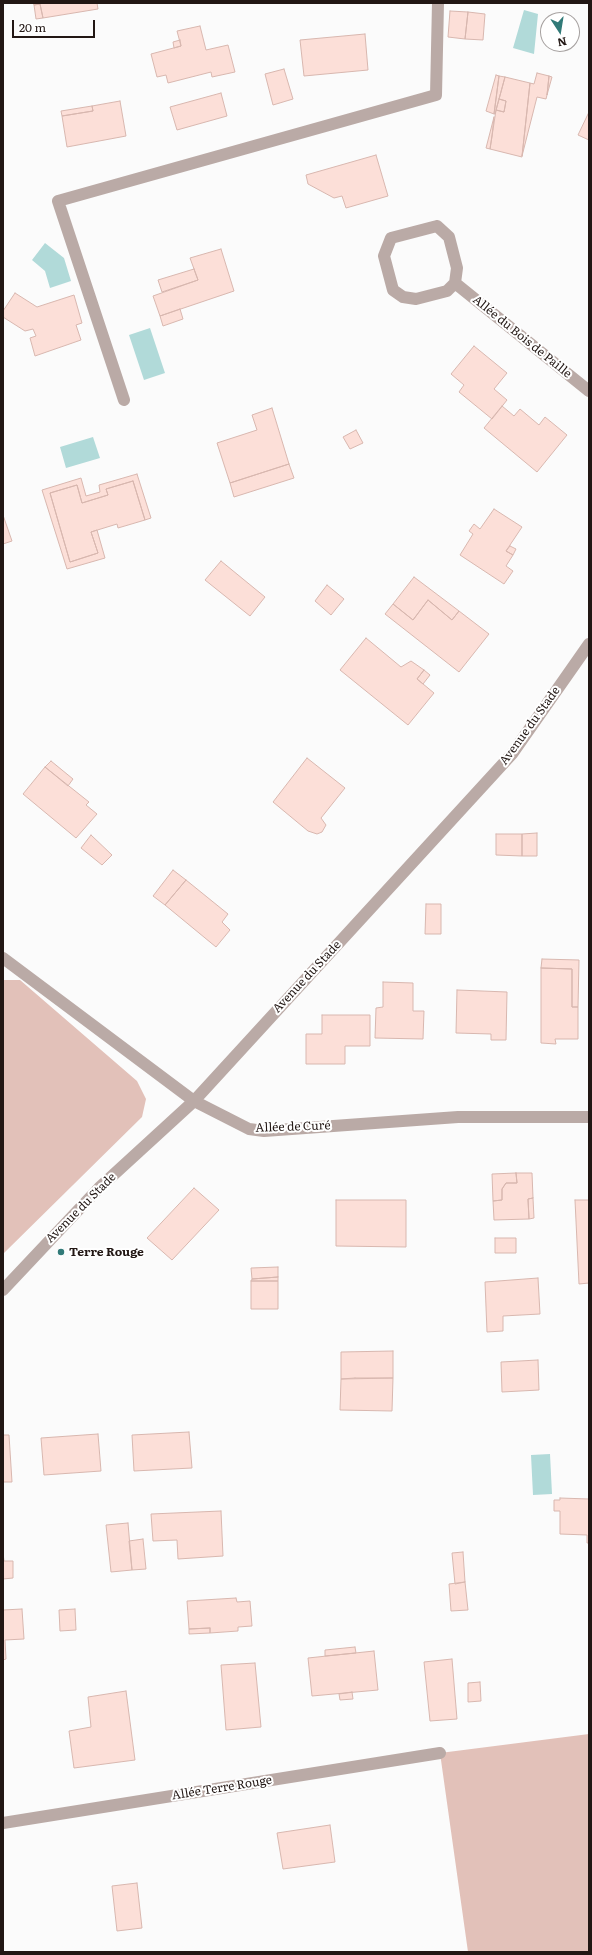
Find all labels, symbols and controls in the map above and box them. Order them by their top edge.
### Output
scale bar [14,12,97,38]
north arrow [540,12,580,52]
text: 20 m [19,18,46,36]
text: N [556,34,568,52]
street label: Allée du Bois de Paille [470,293,574,381]
street label: Avenue du Stade [497,684,563,768]
street label: Avenue du Stade [270,938,344,1016]
street label: Allée de Curé [255,1118,331,1136]
street label: Avenue du Stade [43,1170,119,1246]
place label: Terre Rouge [69,1245,144,1259]
marker: Terre Rouge [56,1247,66,1257]
street label: Allée Terre Rouge [171,1773,273,1803]

